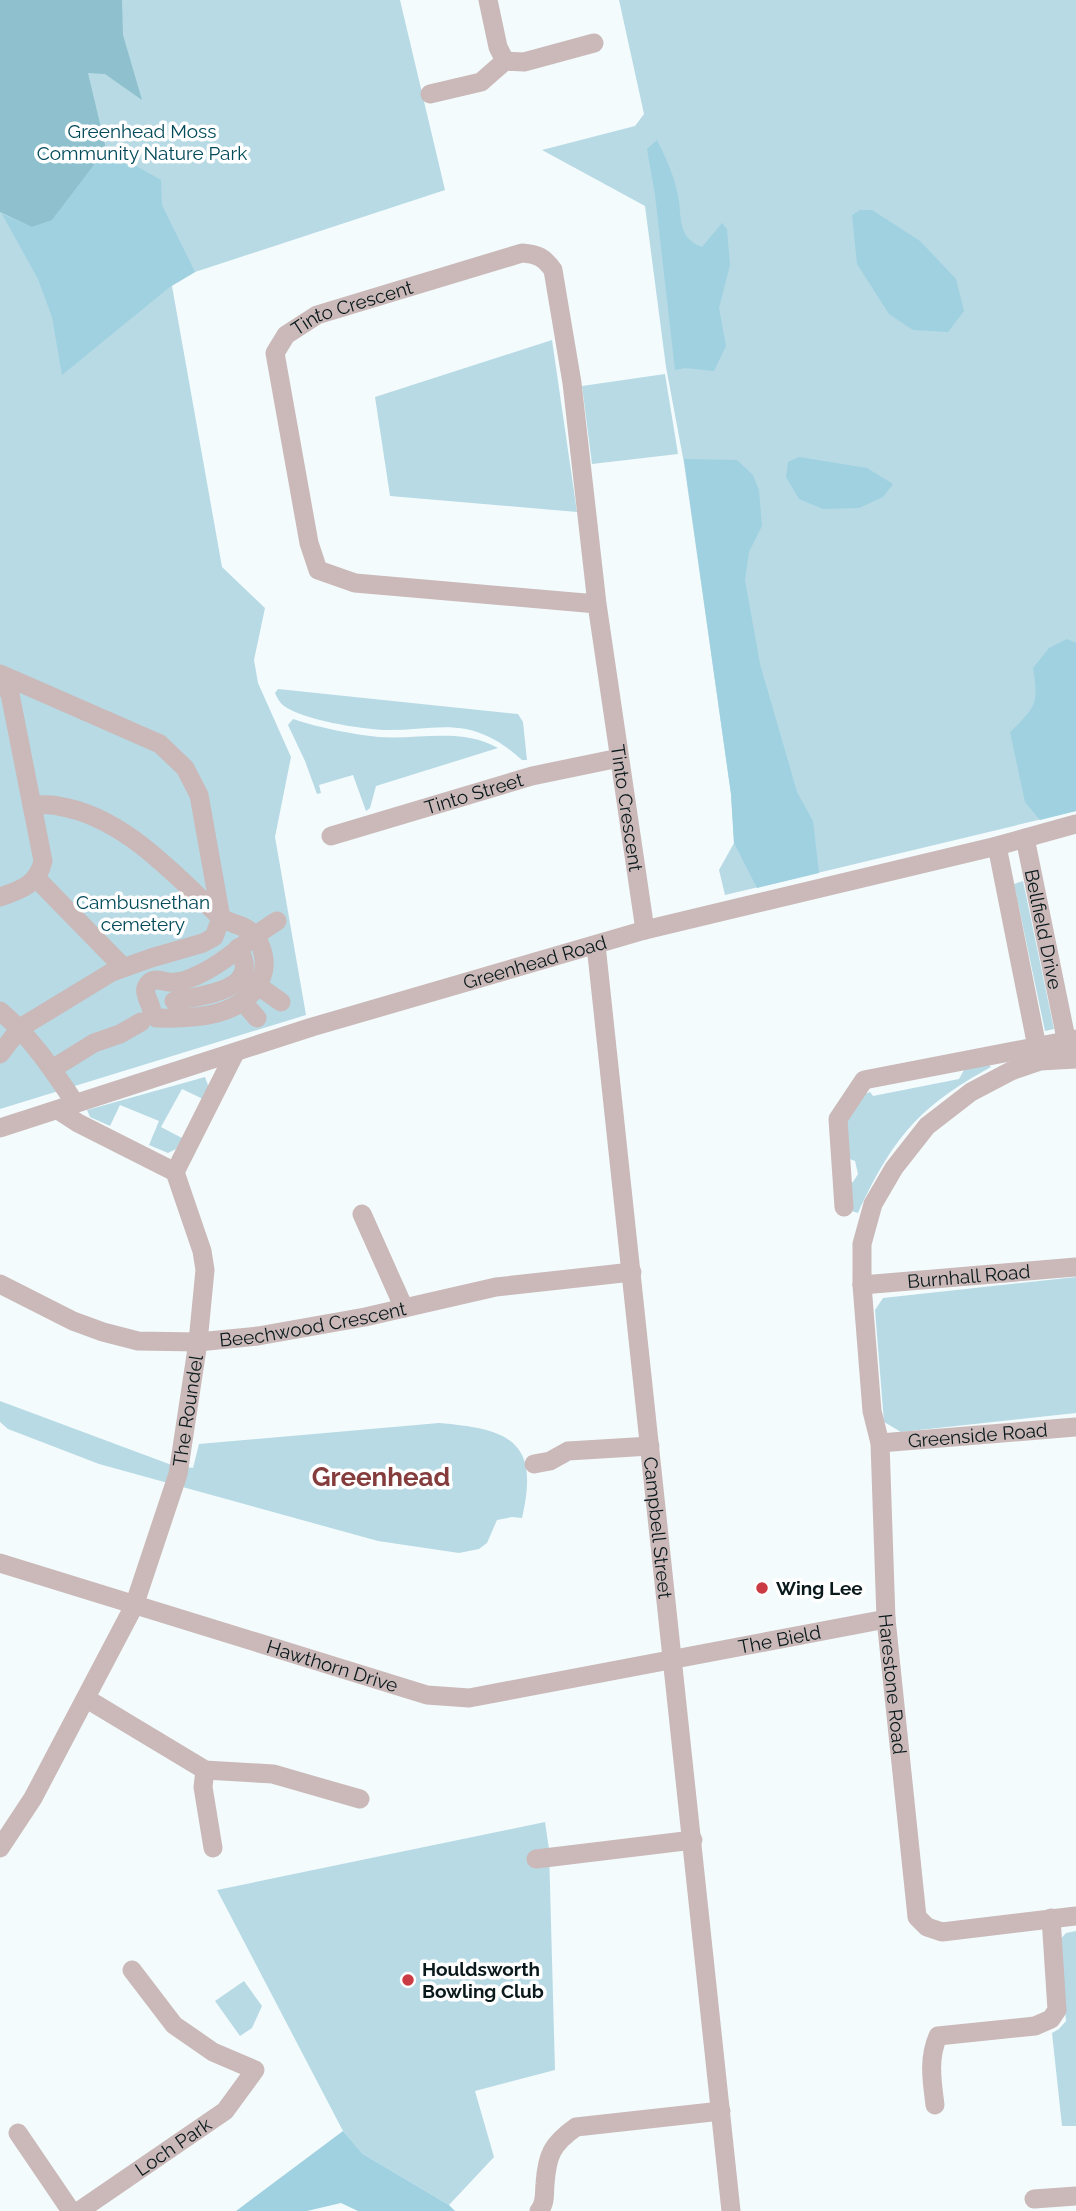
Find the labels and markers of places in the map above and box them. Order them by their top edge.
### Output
place label: Wing Lee [776,1577,863,1599]
marker: Wing Lee [754,1580,770,1596]
place label: Houldsworth Bowling Club [422,1958,544,2002]
marker: Houldsworth Bowling Club [400,1972,416,1988]

